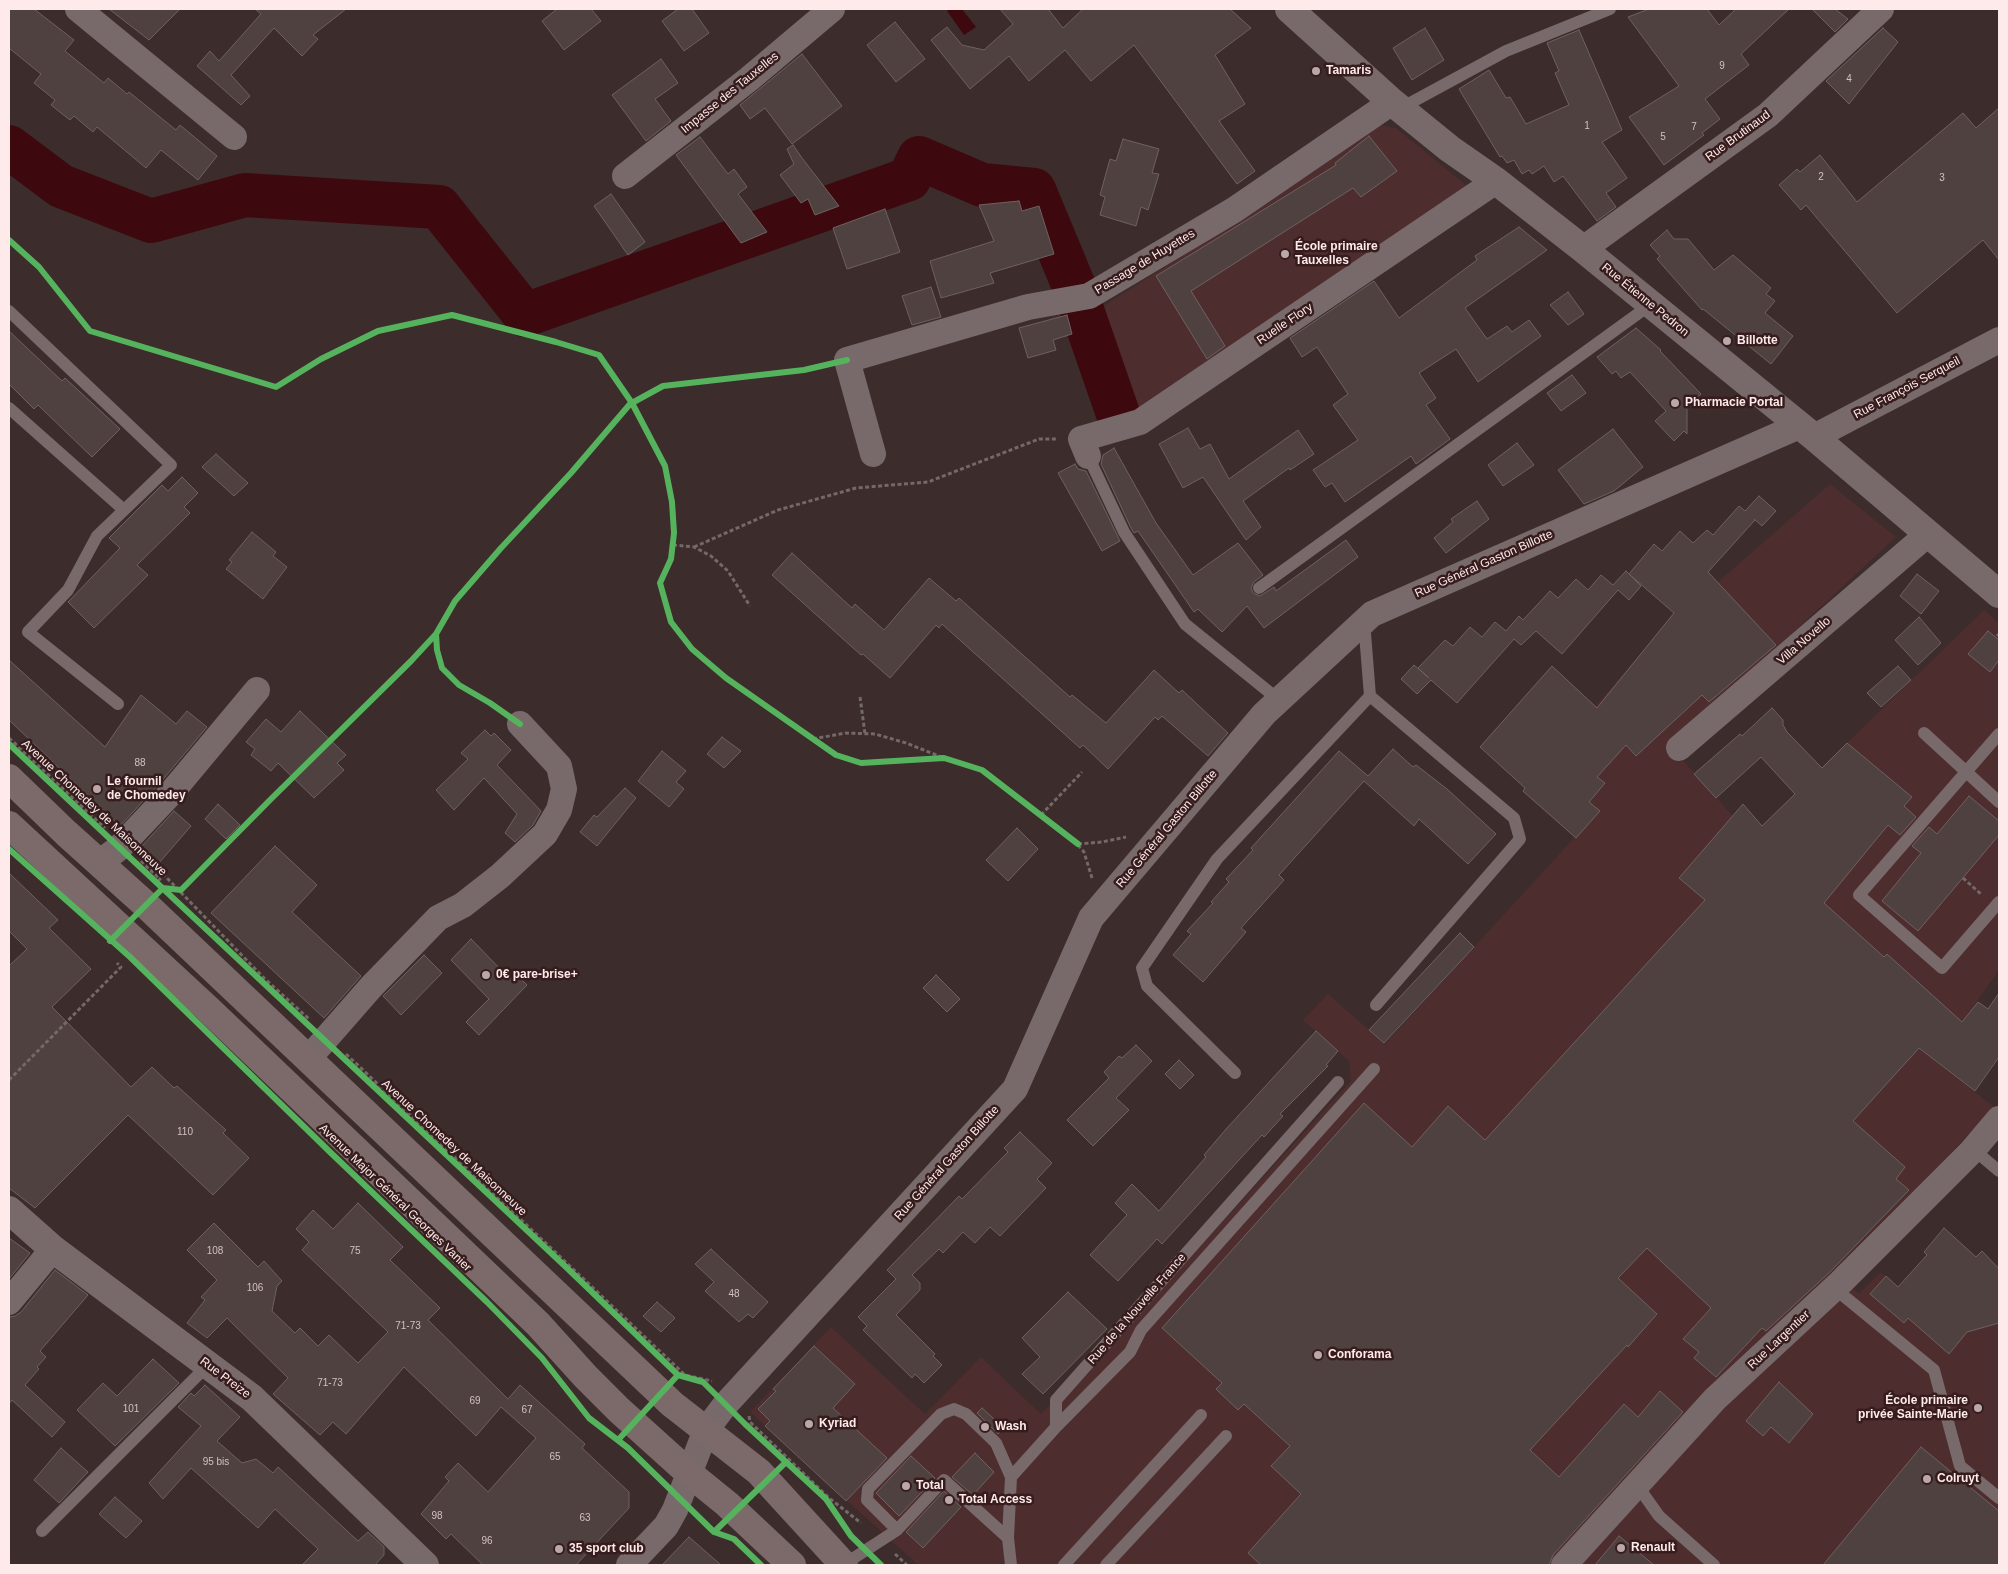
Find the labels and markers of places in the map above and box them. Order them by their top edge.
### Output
place label: Tamaris [1326,64,1371,78]
marker: Tamaris [1310,65,1322,77]
place label: École primaire Tauxelles [1295,240,1378,268]
marker: École primaire Tauxelles [1279,248,1291,260]
place label: Billotte [1737,334,1778,348]
marker: Billotte [1721,335,1733,347]
place label: Pharmacie Portal [1685,396,1783,410]
marker: Pharmacie Portal [1669,397,1681,409]
place label: Le fournil de Chomedey [107,775,186,803]
marker: Le fournil de Chomedey [91,783,103,795]
place label: 0€ pare-brise+ [496,968,578,982]
marker: 0€ pare-brise+ [480,969,492,981]
place label: Conforama [1328,1348,1391,1362]
marker: Conforama [1312,1349,1324,1361]
place label: École primaire privée Sainte-Marie [1858,1394,1968,1422]
marker: École primaire privée Sainte-Marie [1972,1402,1984,1414]
place label: Kyriad [819,1417,856,1431]
marker: Kyriad [803,1418,815,1430]
place label: Wash [995,1420,1027,1434]
marker: Wash [979,1421,991,1433]
place label: Colruyt [1937,1472,1979,1486]
marker: Colruyt [1921,1473,1933,1485]
place label: Total [916,1479,944,1493]
marker: Total [900,1480,912,1492]
place label: Total Access [959,1493,1032,1507]
marker: Total Access [943,1494,955,1506]
place label: Renault [1631,1541,1675,1555]
place label: 35 sport club [569,1542,644,1556]
marker: Renault [1615,1542,1627,1554]
marker: 35 sport club [553,1543,565,1555]

